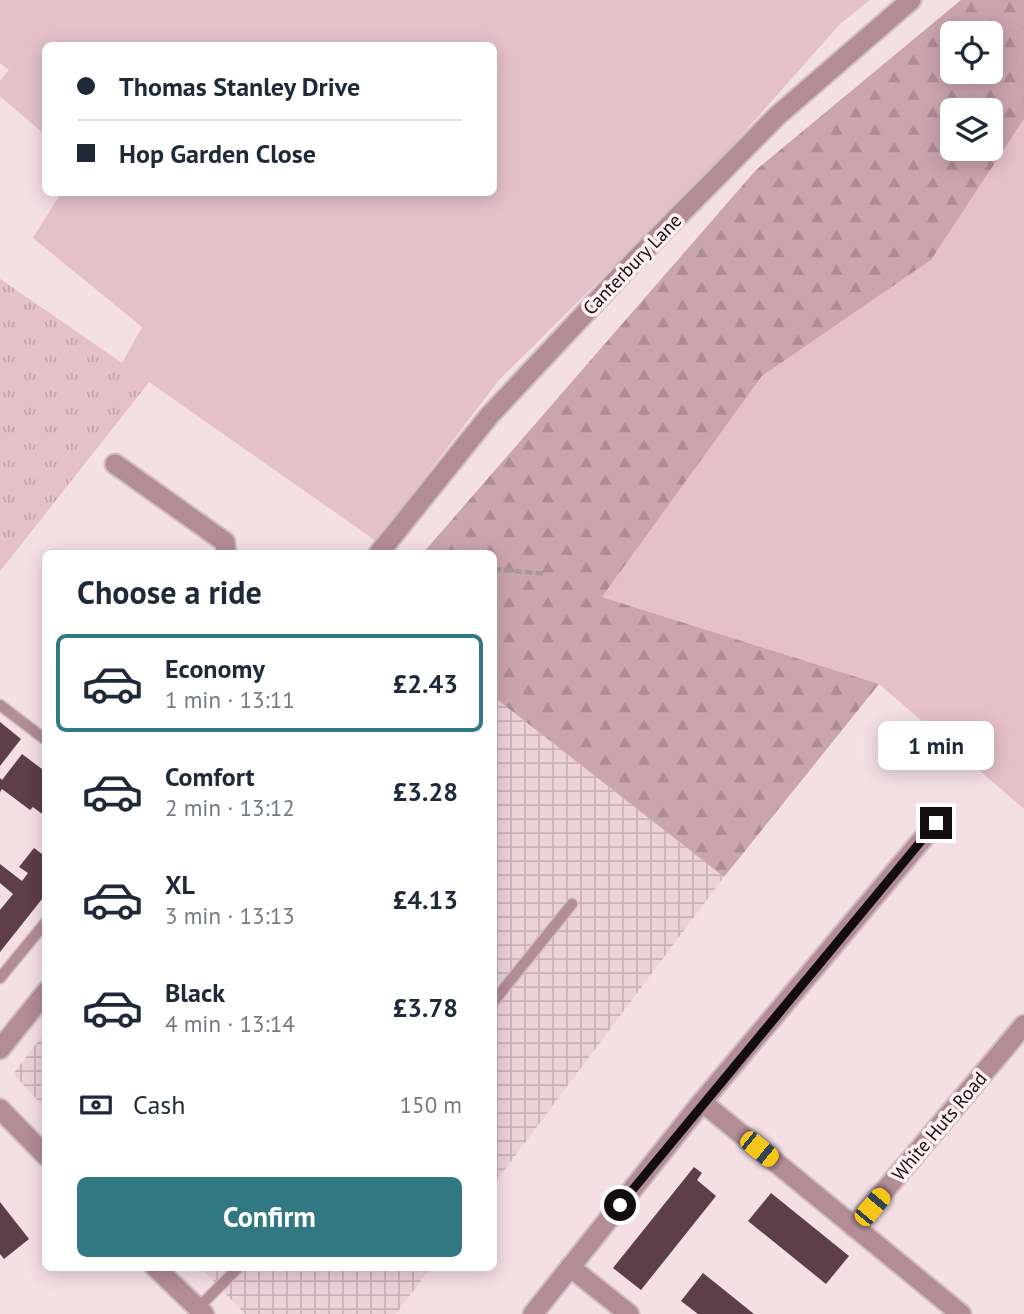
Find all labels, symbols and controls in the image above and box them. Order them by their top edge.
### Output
map controls [940,21,1003,161]
button: locate [940,21,1003,84]
text: Thomas Stanley Drive [119,70,360,103]
button: layers [940,98,1003,161]
text: Hop Garden Close [119,137,316,170]
street label: Canterbury Lane [578,208,686,320]
text: Choose a ride [77,571,262,613]
icon: car [81,652,144,715]
text: Economy [165,652,265,685]
text: £2.43 [393,667,458,700]
text: 1 min · 13:11 [165,685,295,714]
callout: 1 min [878,722,994,770]
text: 1 min [908,731,964,760]
icon: car [81,760,144,823]
text: Comfort [165,760,255,793]
text: £3.28 [393,775,458,808]
text: 2 min · 13:12 [165,793,295,822]
route end [920,807,952,839]
icon: car [81,868,144,931]
text: XL [165,868,195,901]
text: £4.13 [393,883,458,916]
text: 3 min · 13:13 [165,901,295,930]
icon: car [81,976,144,1039]
text: Black [165,976,225,1009]
text: £3.78 [393,991,458,1024]
text: 4 min · 13:14 [165,1009,295,1038]
street label: White Huts Road [886,1067,992,1185]
icon: cash [77,1086,115,1124]
text: Cash [133,1088,185,1121]
text: 150 m [400,1090,462,1119]
car [737,1128,782,1170]
button: Confirm [77,1177,462,1257]
car [851,1184,894,1230]
route start [604,1189,636,1221]

